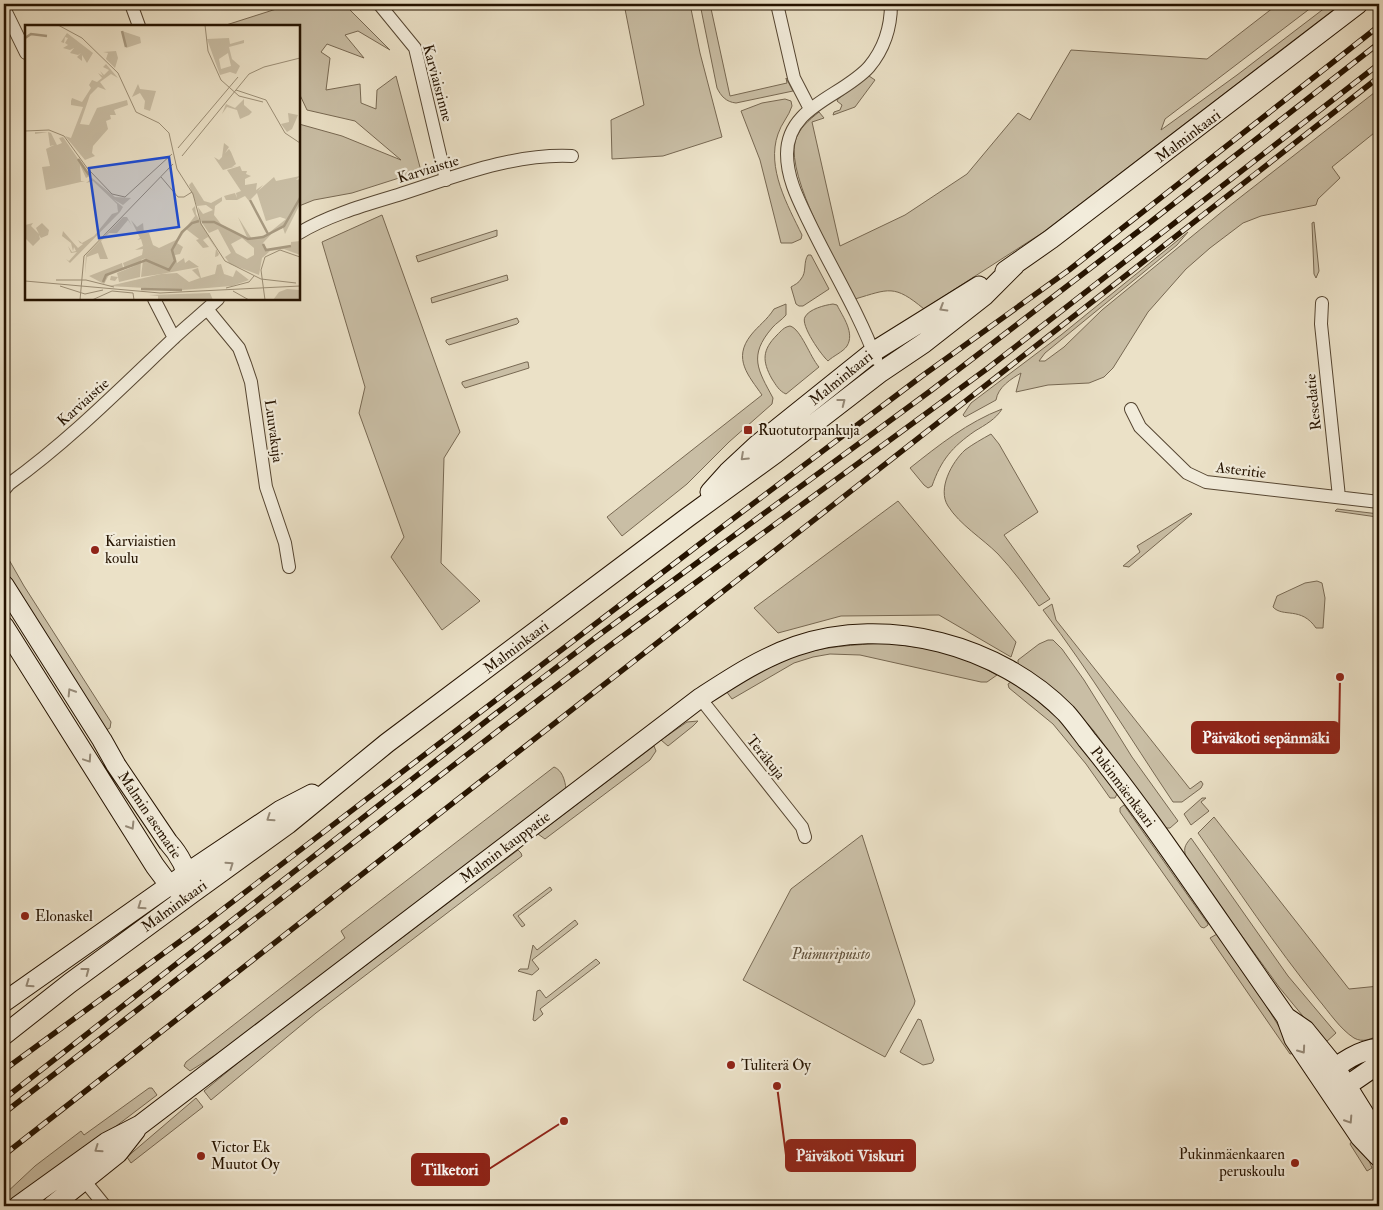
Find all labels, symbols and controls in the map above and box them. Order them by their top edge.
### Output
inset map [25,25,300,300]
street label: Karviaisrinne [418,42,457,124]
street label: Malminkaari [1152,106,1225,167]
street label: Karviaistie [395,151,461,188]
one-way arrow [940,301,949,311]
street label: Malminkaari [806,347,877,410]
street label: Resedatie [1301,373,1326,431]
street label: Karviaistie [53,374,113,431]
street label: Luuvakuja [260,398,287,465]
one-way arrow [836,399,846,408]
place label: Ruotutorpankuja [758,421,861,441]
marker: Ruotutorpankuja [742,424,754,436]
one-way arrow [740,452,749,461]
street label: Asteritie [1214,458,1267,483]
place label: Karviaistien koulu [105,532,176,568]
marker: Karviaistien koulu [89,544,101,556]
street label: Malminkaari [480,617,553,678]
one-way arrow [68,688,78,697]
callout: Päiväkoti sepänmäki [1192,722,1339,753]
text: Päiväkoti sepänmäki [1202,728,1330,749]
street label: Teräkuja [742,731,790,784]
street label: Pukinmäenkaari [1086,743,1159,831]
one-way arrow [82,753,91,763]
street label: Malmin asematie [113,768,186,863]
street label: Malmin kauppatie [456,807,555,888]
one-way arrow [266,812,276,821]
one-way arrow [124,820,134,829]
one-way arrow [224,862,234,871]
street label: Malminkaari [138,876,211,937]
one-way arrow [137,900,147,909]
place label: Elonaskel [35,907,93,926]
marker: Elonaskel [19,910,31,922]
park label: Puimuripuisto [791,945,870,964]
one-way arrow [80,968,90,977]
one-way arrow [25,978,35,987]
one-way arrow [1296,1044,1305,1053]
place label: Tuliterä Oy [741,1056,811,1075]
marker: Tuliterä Oy [725,1059,737,1071]
one-way arrow [1343,1114,1352,1124]
place label: Victor Ek Muutot Oy [211,1138,280,1174]
callout: Päiväkoti Viskuri [786,1140,915,1171]
one-way arrow [94,1143,103,1152]
place label: Pukinmäenkaaren peruskoulu [1179,1145,1285,1182]
text: Päiväkoti Viskuri [796,1146,905,1166]
marker: Victor Ek Muutot Oy [195,1150,207,1162]
callout: Tilketori [412,1154,489,1185]
marker: Pukinmäenkaaren peruskoulu [1289,1157,1301,1169]
text: Tilketori [420,1160,479,1180]

